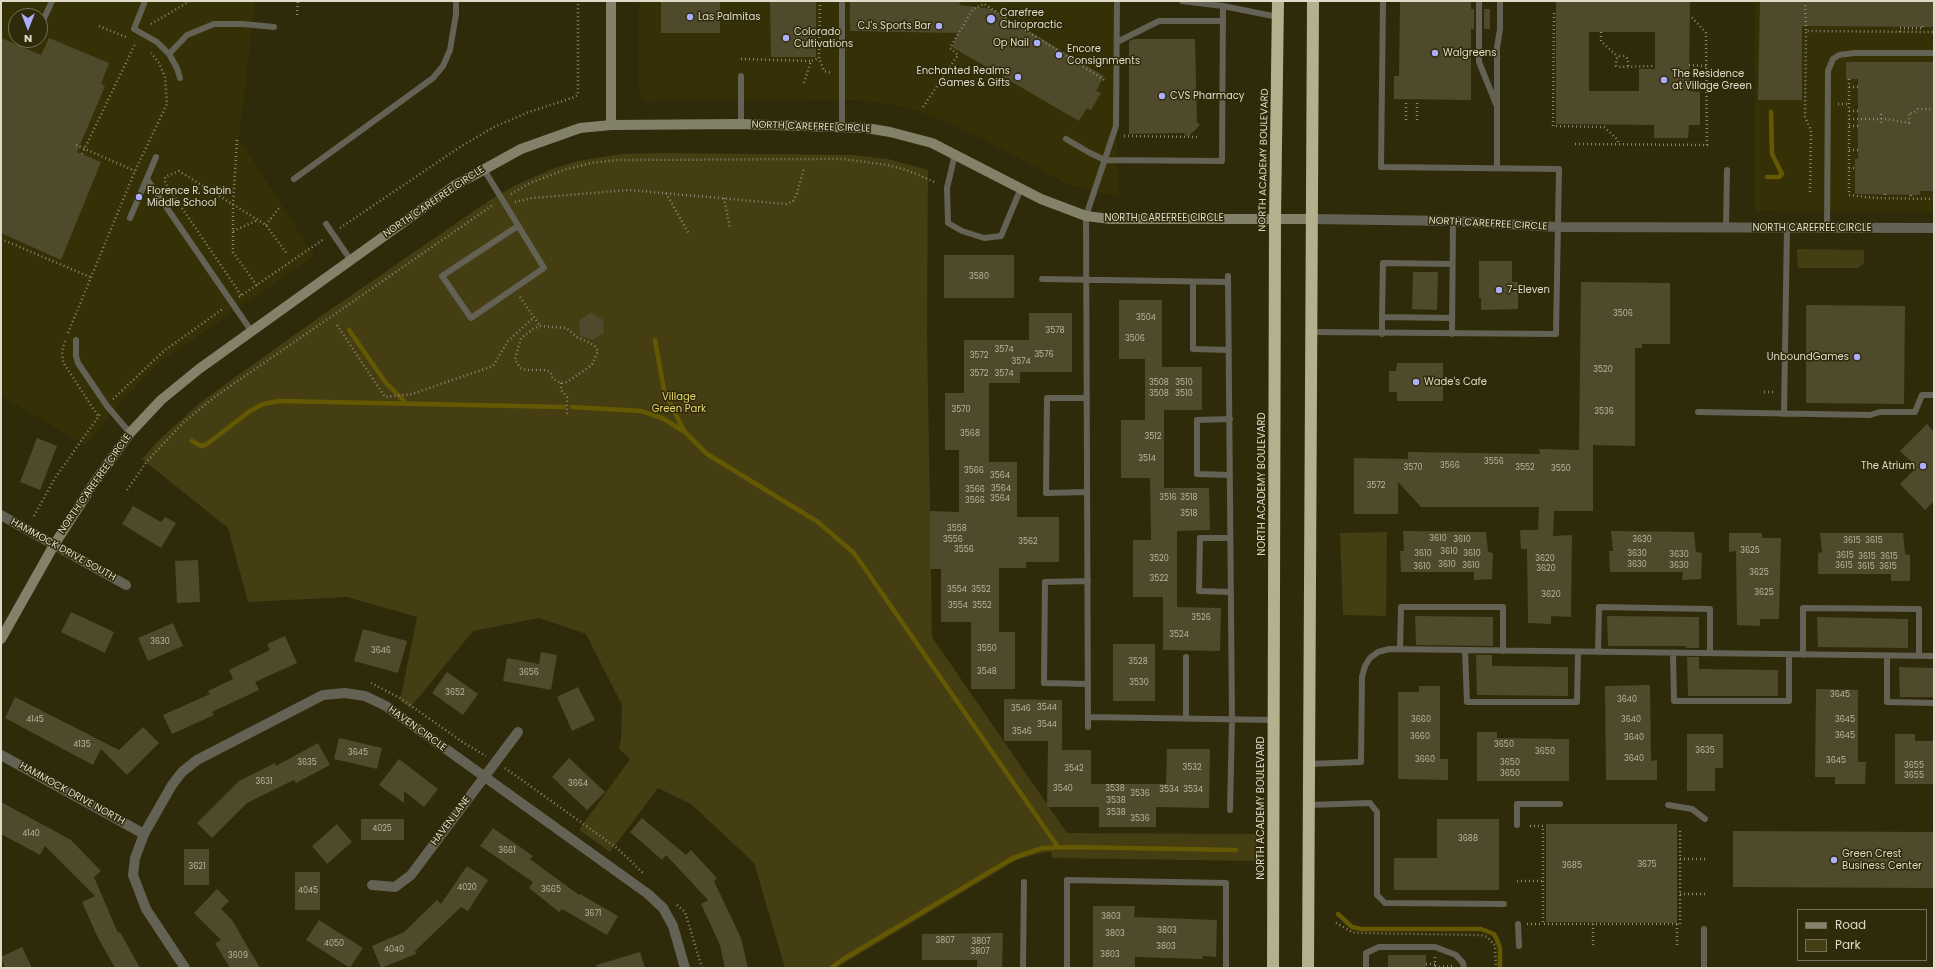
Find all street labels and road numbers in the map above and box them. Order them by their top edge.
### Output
street label: NORTH ACADEMY BOULEVARD [1257,88,1271,232]
street label: NORTH CAREFREE CIRCLE [751,119,871,135]
street label: NORTH CAREFREE CIRCLE [381,164,487,240]
street label: NORTH CAREFREE CIRCLE [1104,212,1224,224]
street label: NORTH CAREFREE CIRCLE [1428,215,1548,233]
street label: NORTH CAREFREE CIRCLE [1752,222,1872,234]
street label: NORTH ACADEMY BOULEVARD [1256,412,1268,556]
street label: NORTH CAREFREE CIRCLE [56,432,134,536]
street label: HAMMOCK DRIVE SOUTH [8,516,118,584]
street label: HAVEN CIRCLE [386,704,448,754]
street label: NORTH ACADEMY BOULEVARD [1255,736,1267,880]
street label: HAMMOCK DRIVE NORTH [17,760,127,828]
street label: HAVEN LANE [429,794,473,848]

